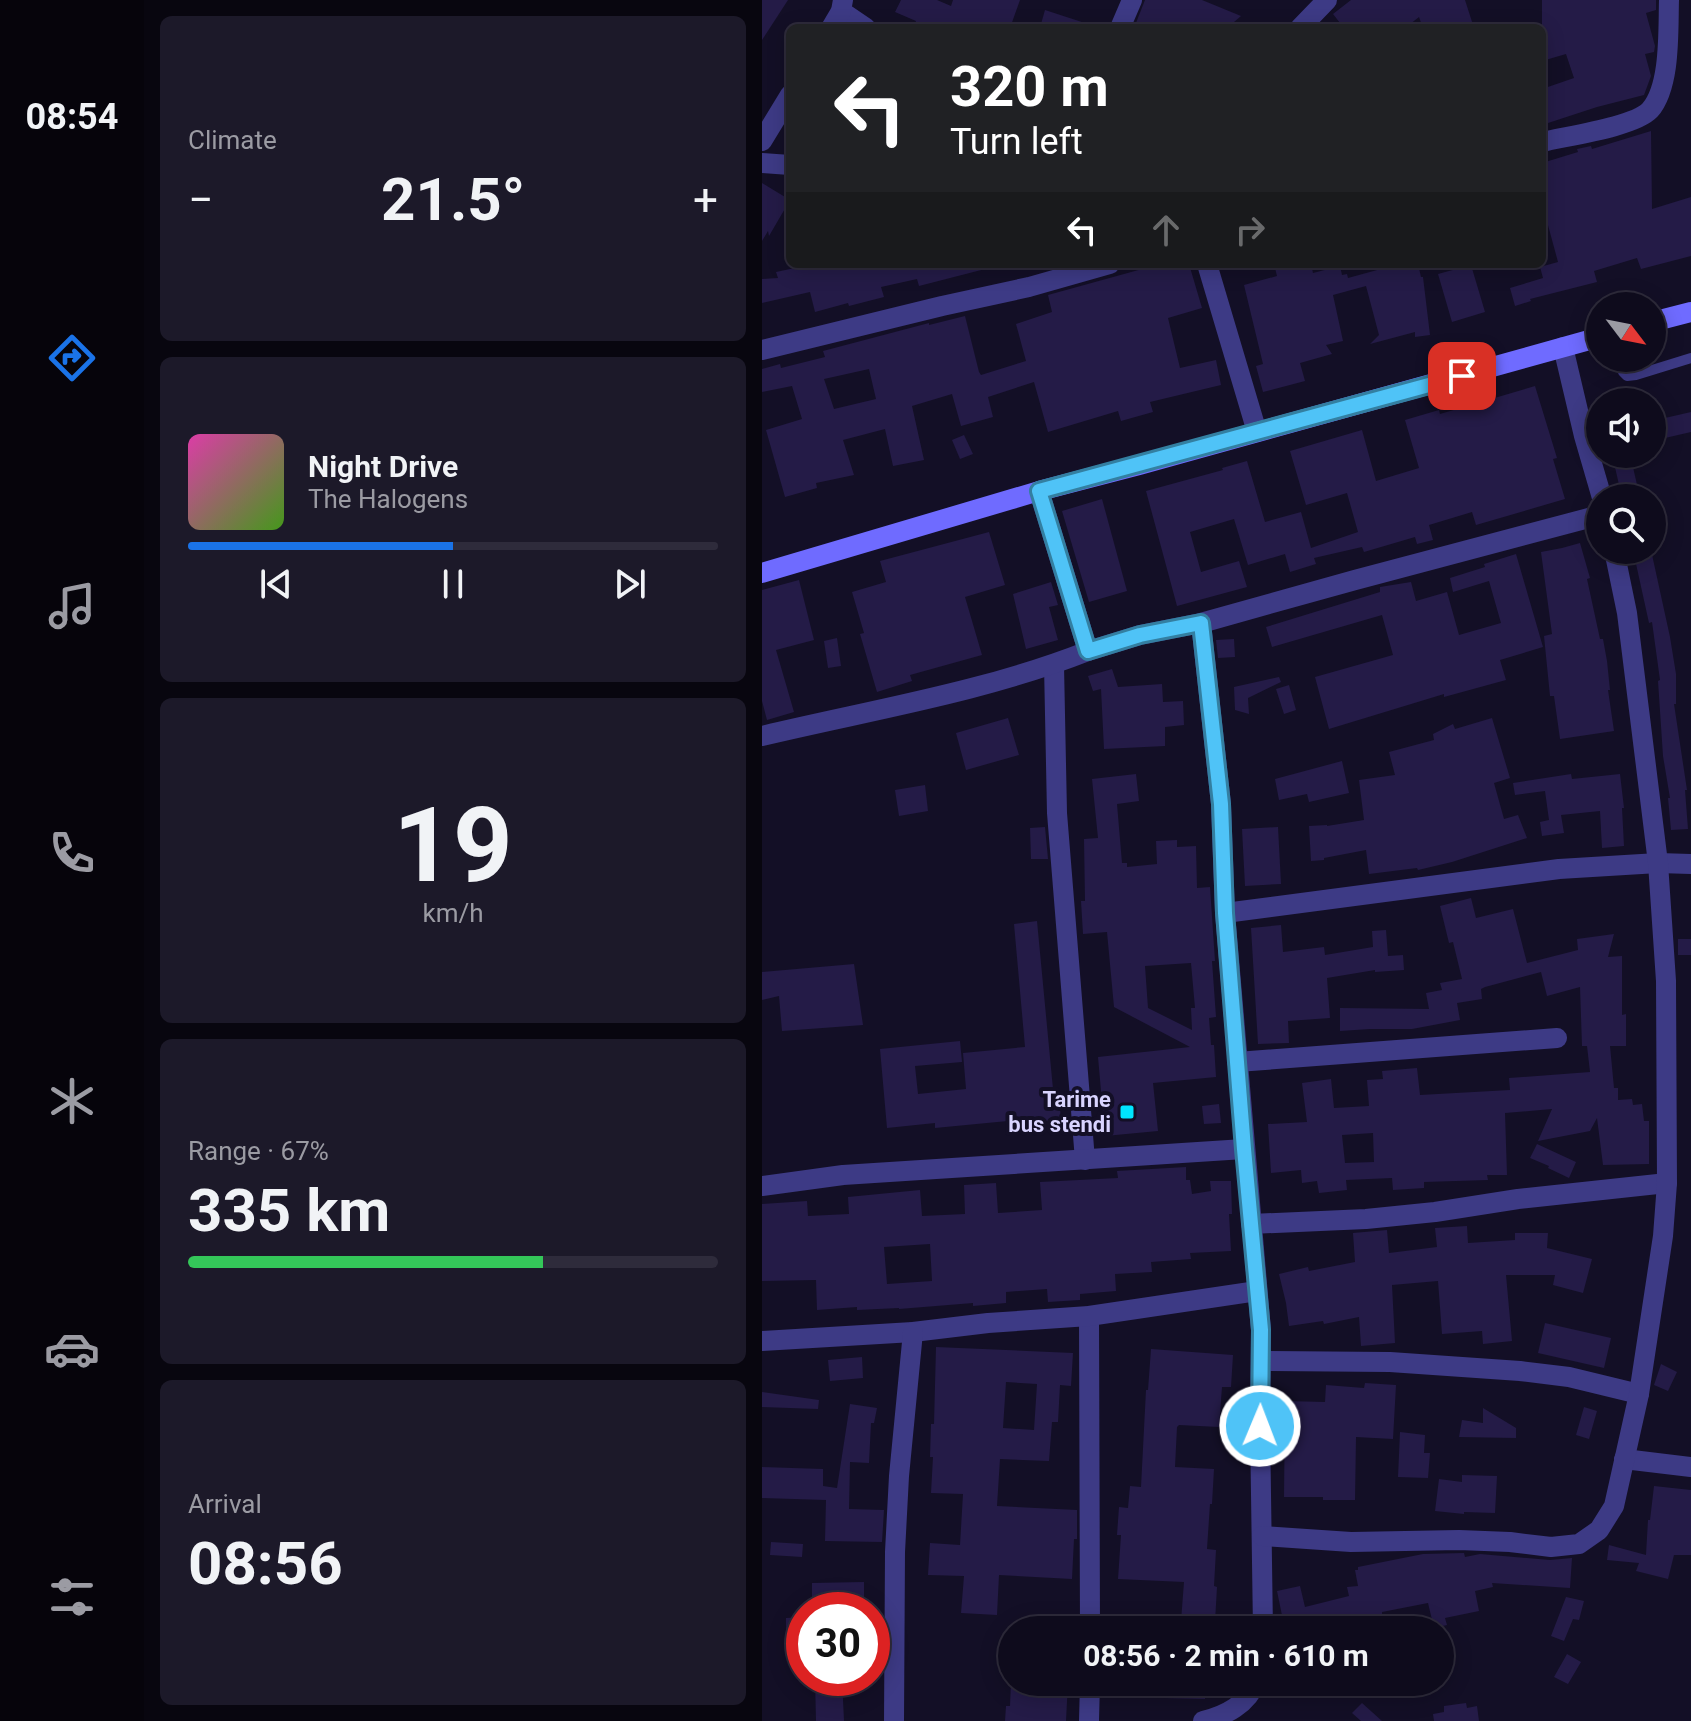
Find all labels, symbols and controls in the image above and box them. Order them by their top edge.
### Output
text: 320 m [950,54,1109,120]
icon: left [818,56,922,160]
text: 08:54 [26,96,118,138]
text: Turn left [950,121,1083,163]
text: Climate [188,125,277,155]
text: 21.5° [381,164,525,235]
text: − [188,174,213,226]
text: + [693,174,718,226]
icon: left [1060,208,1104,252]
icon: ahead [1144,208,1188,252]
icon: right [1228,208,1272,252]
north arrow [1586,292,1666,372]
map controls [1586,292,1666,564]
icon: directions [44,330,100,386]
pin [1428,342,1496,410]
icon: arrive [1440,354,1484,398]
button: sound [1586,388,1666,468]
text: Night Drive [308,449,458,484]
text: The Halogens [308,484,468,514]
button: search [1586,484,1666,564]
icon: previous [254,562,298,606]
icon: pause [431,562,475,606]
icon: next [608,562,652,606]
icon: music [44,578,100,634]
text: 19 [393,785,513,906]
icon: phone [44,825,100,881]
text: km/h [422,898,484,928]
icon: climate [44,1073,100,1129]
place label: Tarime bus stendi [1008,1087,1111,1137]
marker: Tarime bus stendi [1118,1103,1136,1121]
text: Range · 67% [188,1136,329,1166]
text: 335 km [188,1175,390,1246]
icon: car [44,1321,100,1377]
position arrow [1218,1384,1302,1468]
text: Arrival [188,1489,262,1519]
text: 08:56 [188,1528,343,1599]
icon: filters [44,1569,100,1625]
speed limit sign: 30 [786,1592,890,1696]
text: 08:56 · 2 min · 610 m [1083,1638,1369,1673]

